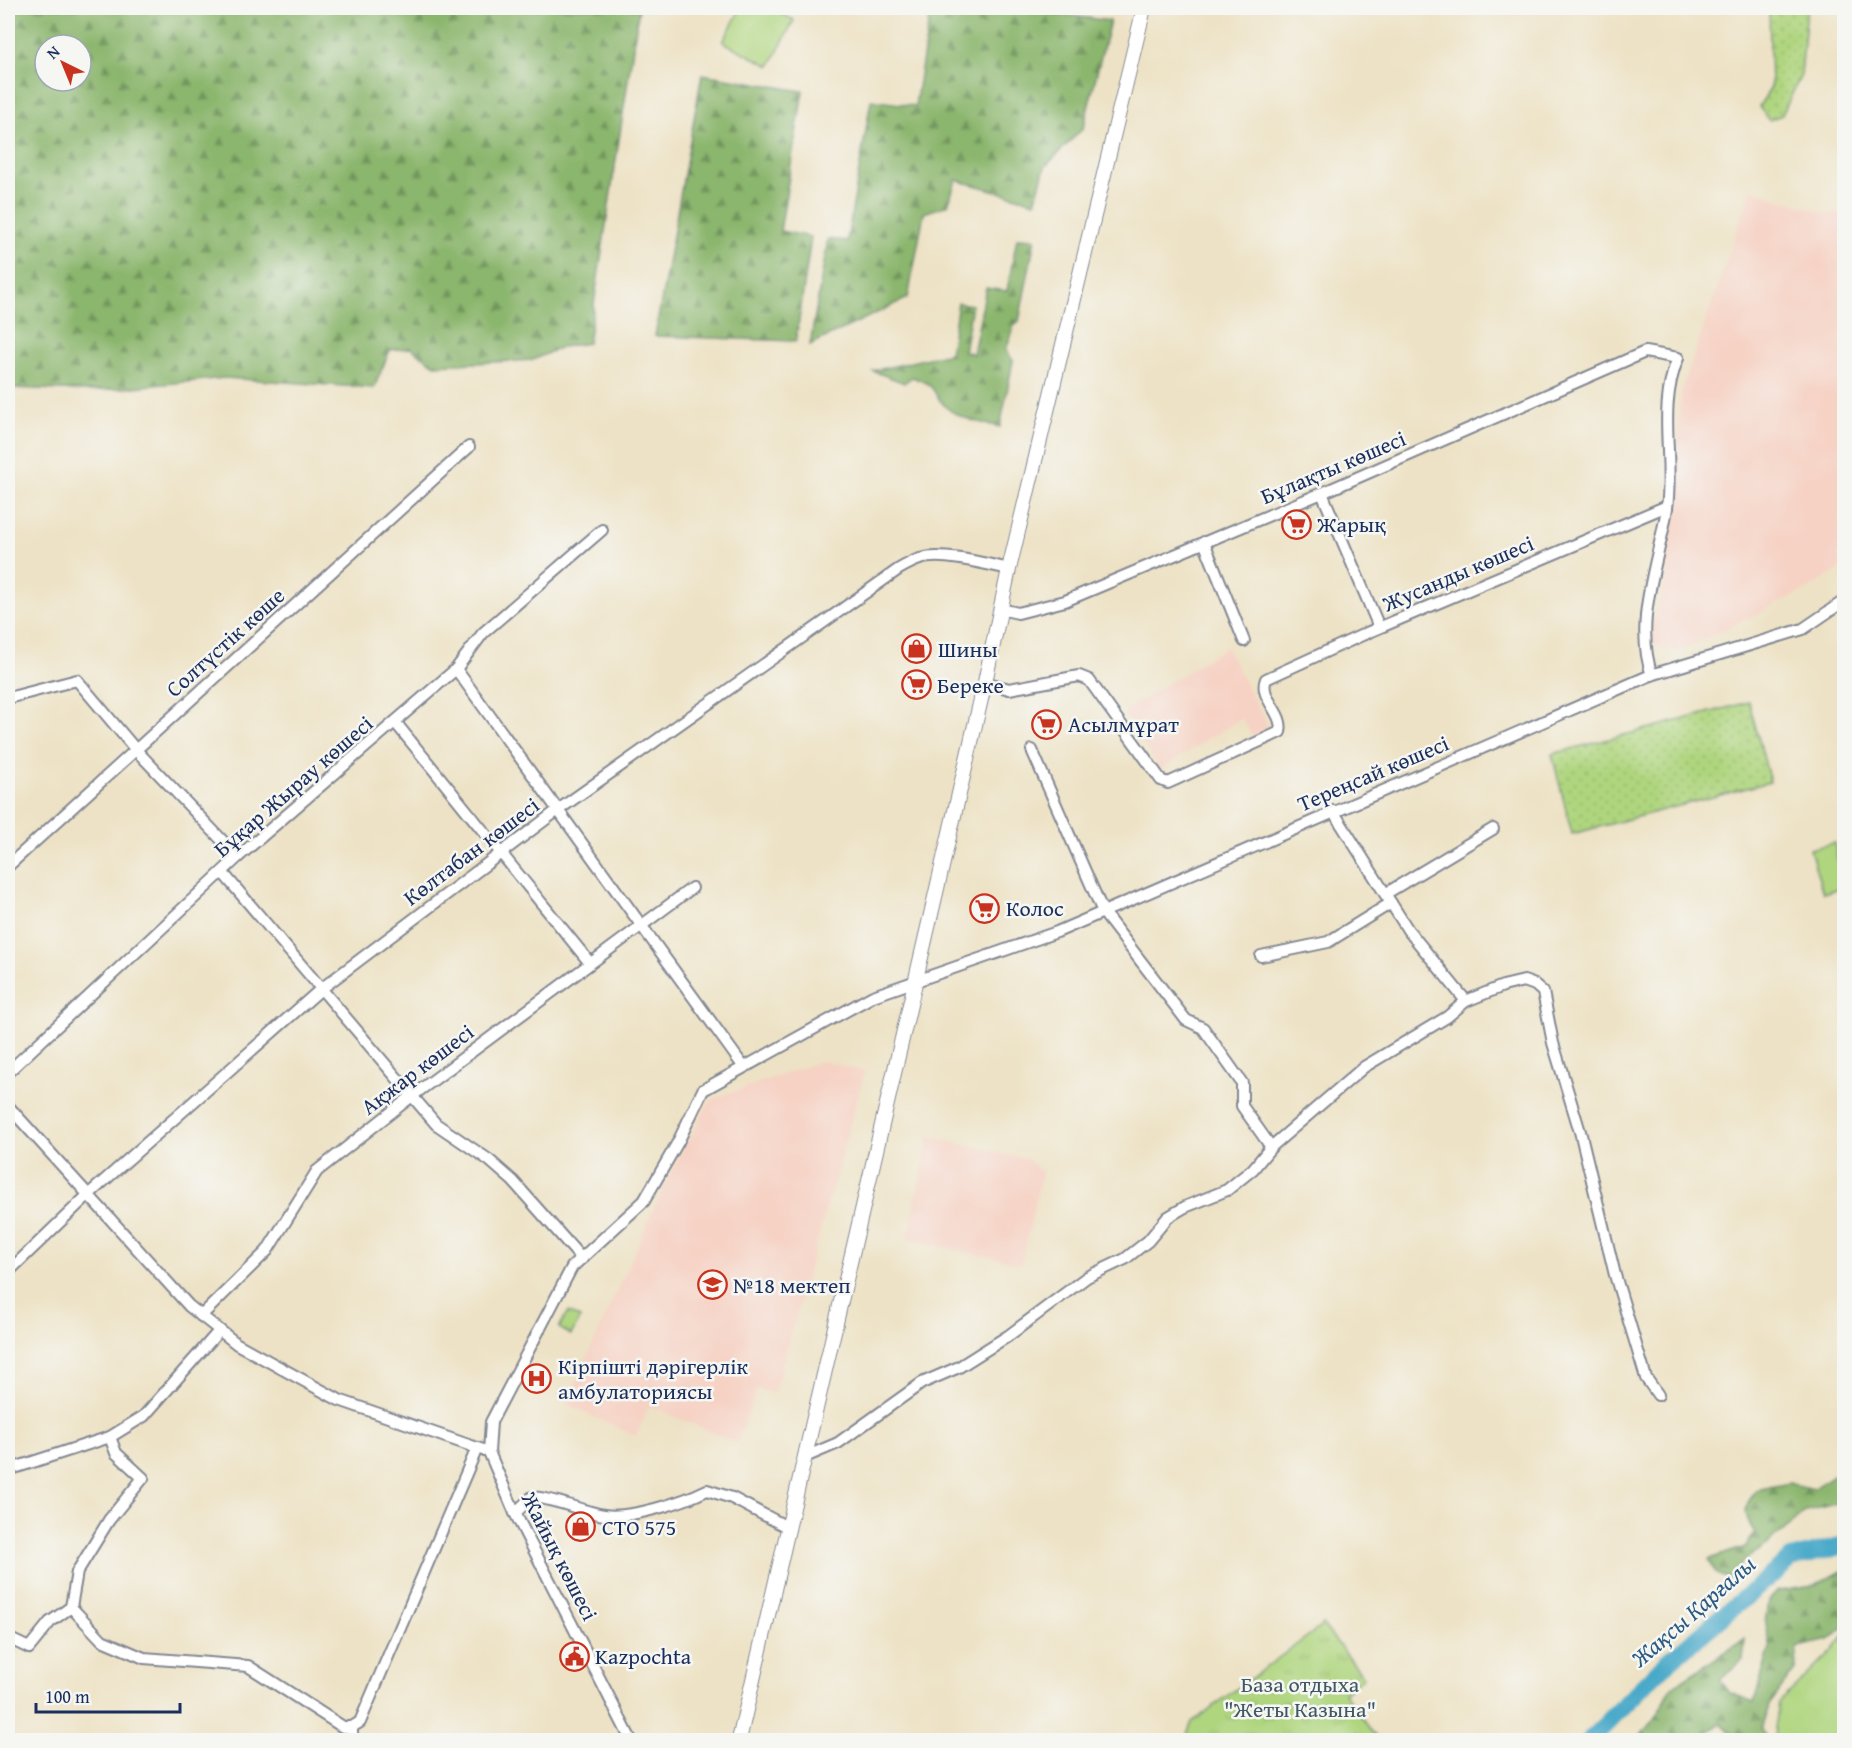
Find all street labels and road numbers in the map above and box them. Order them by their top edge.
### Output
street label: Бұлақты көшесі [1255,422,1411,512]
street label: Жусанды көшесі [1376,527,1539,620]
street label: Солтүстік көше [159,580,291,704]
street label: Бұқар Жырау көшесі [206,708,380,864]
street label: Тереңсай көшесі [1292,727,1454,819]
street label: Көлтабан көшесі [396,789,546,913]
street label: Ақжар көшесі [354,1016,480,1122]
street label: Жайық көшесі [513,1485,606,1626]

